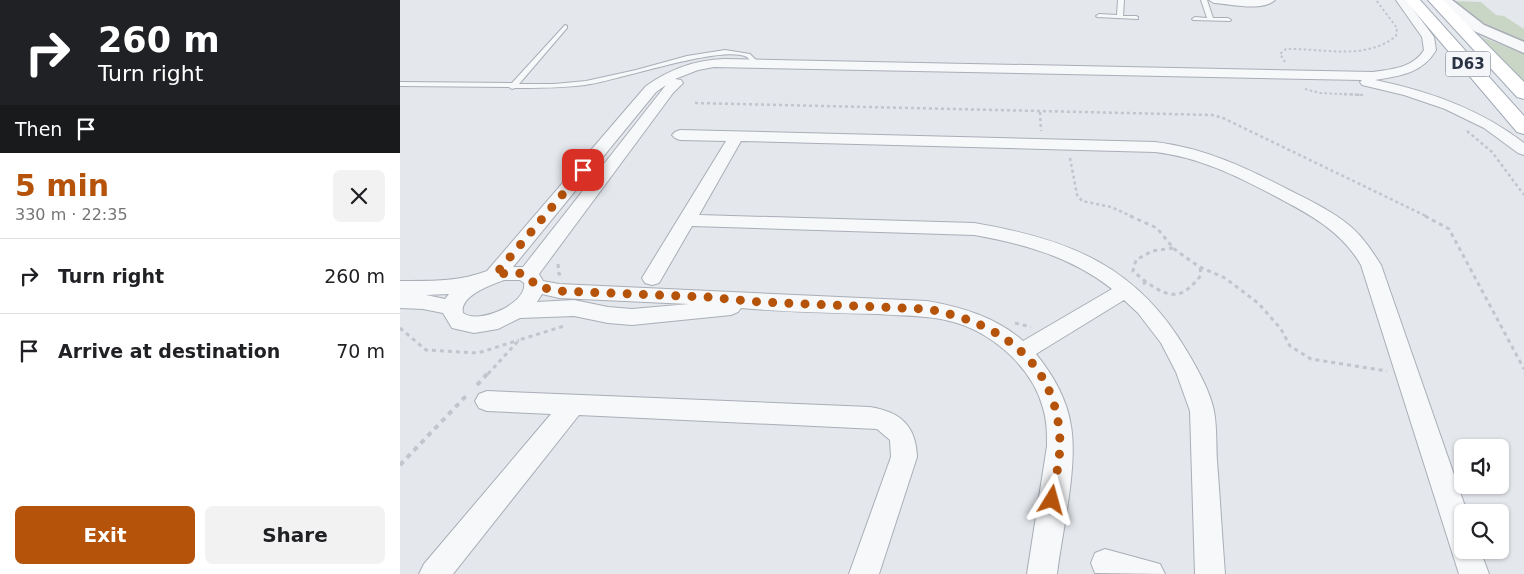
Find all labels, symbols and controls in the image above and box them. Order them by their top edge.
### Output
icon: right [15,20,80,85]
text: 260 m [98,20,220,60]
road number: D63 [1446,52,1490,76]
text: Turn right [98,61,203,86]
icon: arrive [72,115,100,143]
text: Then [15,118,62,140]
pin [562,149,604,191]
icon: arrive [569,156,597,184]
text: 5 min [15,168,109,203]
button: close [333,170,385,222]
text: 330 m · 22:35 [15,205,128,224]
icon: right [15,262,43,290]
text: Turn right [58,265,164,287]
text: 260 m [324,265,385,287]
icon: arrive [15,337,43,365]
text: Arrive at destination [58,340,280,362]
text: 70 m [336,340,385,362]
map controls [1454,439,1509,559]
button: sound [1454,439,1509,494]
position arrow [1025,473,1077,525]
button: search [1454,504,1509,559]
button: Exit [15,506,195,564]
button: Share [205,506,385,564]

